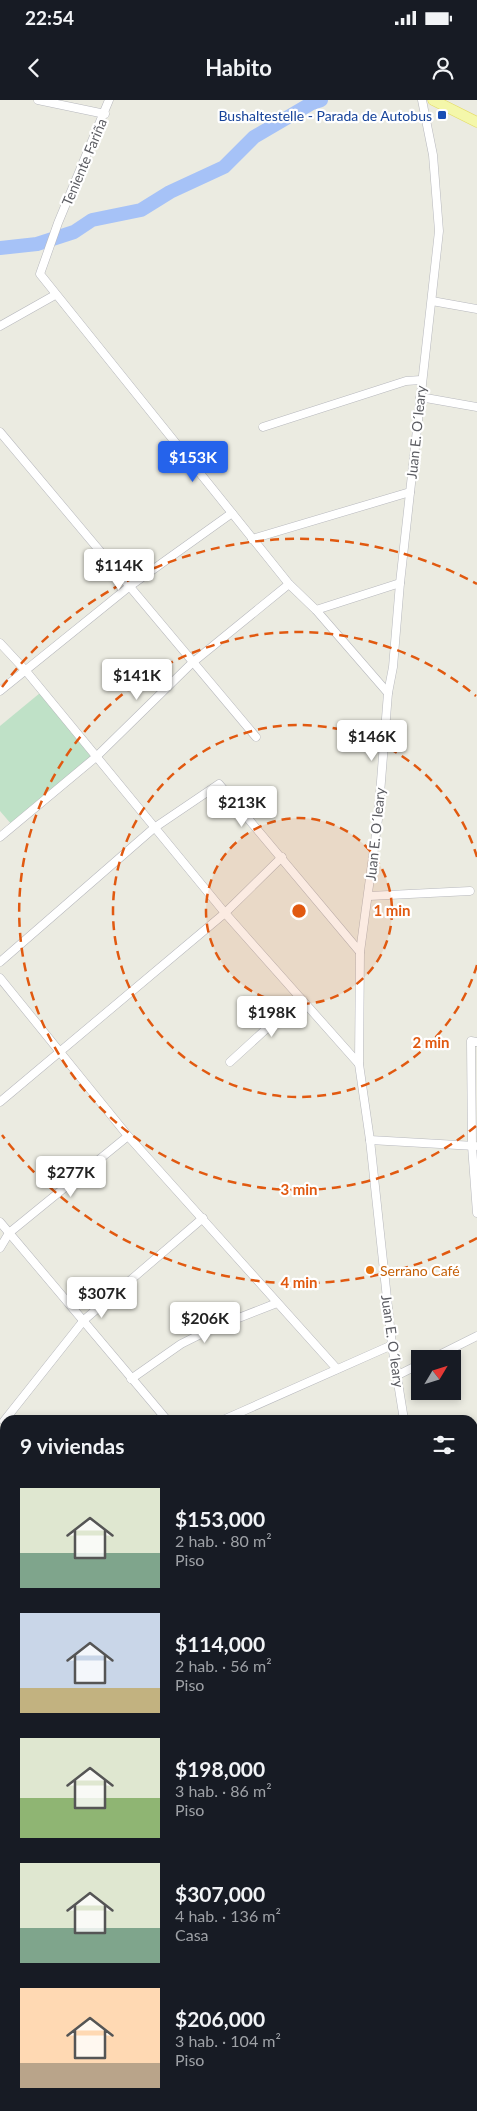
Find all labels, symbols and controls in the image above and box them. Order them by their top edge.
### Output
text: 22:54 [25,6,74,29]
icon: back [20,54,48,82]
text: Habito [205,54,272,81]
icon: person [429,54,457,82]
place label: Bushaltestelle - Parada de Autobus [218,107,432,124]
marker: Bushaltestelle - Parada de Autobus [436,109,448,121]
street label: Teniente Fariña [58,116,110,208]
street label: Juan E. O´leary [403,384,429,479]
pin: $153K [158,440,228,483]
text: $153K [169,447,217,466]
pin: $114K [84,548,154,591]
text: $114K [95,555,143,574]
pin: $141K [102,658,172,701]
text: $141K [113,665,161,684]
pin: $146K [337,720,407,762]
text: $146K [348,726,396,745]
pin: $213K [207,786,277,828]
street label: Juan E. O´leary [362,786,388,881]
text: $213K [218,792,266,811]
text: 1 min [373,901,411,919]
centre of rings [290,902,308,920]
pin: $198K [237,996,307,1038]
text: $198K [248,1002,296,1021]
text: 2 min [412,1033,450,1051]
pin: $277K [36,1156,106,1198]
text: $277K [47,1162,95,1181]
text: 3 min [280,1180,318,1198]
place label: Serrano Café [380,1262,460,1279]
marker: Serrano Café [364,1264,376,1276]
text: 4 min [280,1273,318,1291]
pin: $307K [67,1276,137,1319]
text: $307K [78,1283,126,1302]
street label: Juan E. O´leary [378,1293,408,1389]
pin: $206K [170,1302,240,1344]
text: $206K [181,1308,229,1327]
north arrow [411,1350,461,1400]
map controls [411,1350,461,1400]
icon: filters [430,1431,458,1459]
text: 9 viviendas [20,1433,125,1458]
text: $153,000 [175,1506,265,1531]
icon: home [60,1508,120,1568]
text: 2 hab. · 80 m² [175,1531,272,1550]
text: Piso [175,1550,204,1569]
text: $114,000 [175,1631,265,1656]
icon: home [60,1633,120,1693]
text: 2 hab. · 56 m² [175,1656,272,1675]
text: Piso [175,1675,204,1694]
text: $198,000 [175,1756,265,1781]
icon: home [60,1758,120,1818]
text: 3 hab. · 86 m² [175,1781,272,1800]
text: Piso [175,1800,204,1819]
text: $307,000 [175,1881,265,1906]
icon: home [60,1883,120,1943]
text: 4 hab. · 136 m² [175,1906,281,1925]
text: Casa [175,1925,209,1944]
text: $206,000 [175,2006,265,2031]
icon: home [60,2008,120,2068]
text: 3 hab. · 104 m² [175,2031,281,2050]
text: Piso [175,2050,204,2069]

